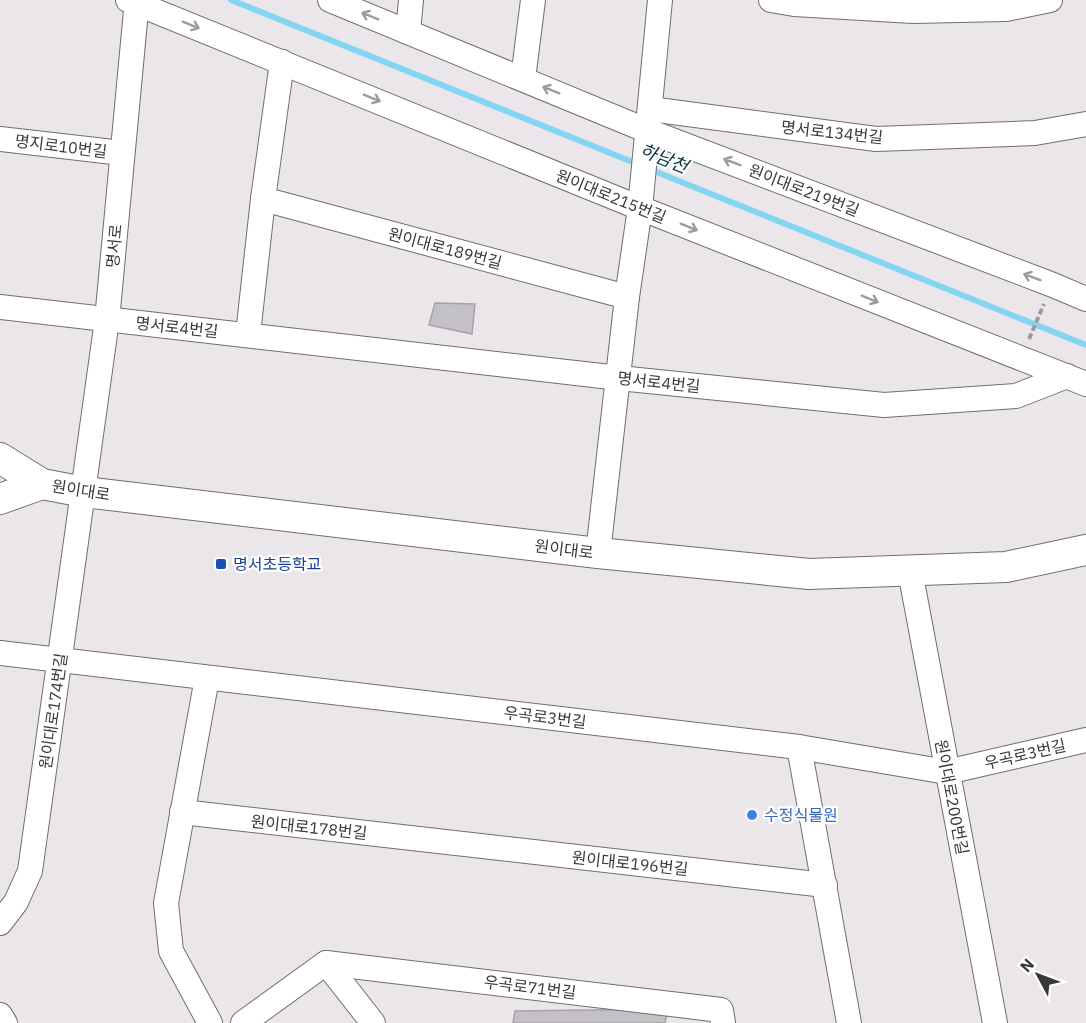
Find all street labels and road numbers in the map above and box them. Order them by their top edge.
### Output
street label: 명서로134번길 [780,117,884,147]
street label: 명지로10번길 [14,130,108,162]
street label: 원이대로219번길 [746,160,862,220]
street label: 원이대로215번길 [553,165,669,227]
street label: 명서로 [102,223,126,269]
street label: 원이대로189번길 [386,223,504,273]
street label: 명서로4번길 [135,313,219,341]
street label: 명서로4번길 [617,368,701,396]
street label: 원이대로 [50,476,112,505]
street label: 원이대로 [534,535,595,563]
street label: 원이대로174번길 [35,652,71,770]
street label: 우곡로3번길 [502,702,588,732]
street label: 우곡로3번길 [982,735,1068,773]
street label: 원이대로200번길 [931,738,973,856]
street label: 원이대로178번길 [250,811,368,843]
street label: 원이대로196번길 [571,847,689,879]
street label: 우곡로71번길 [483,971,577,1003]

